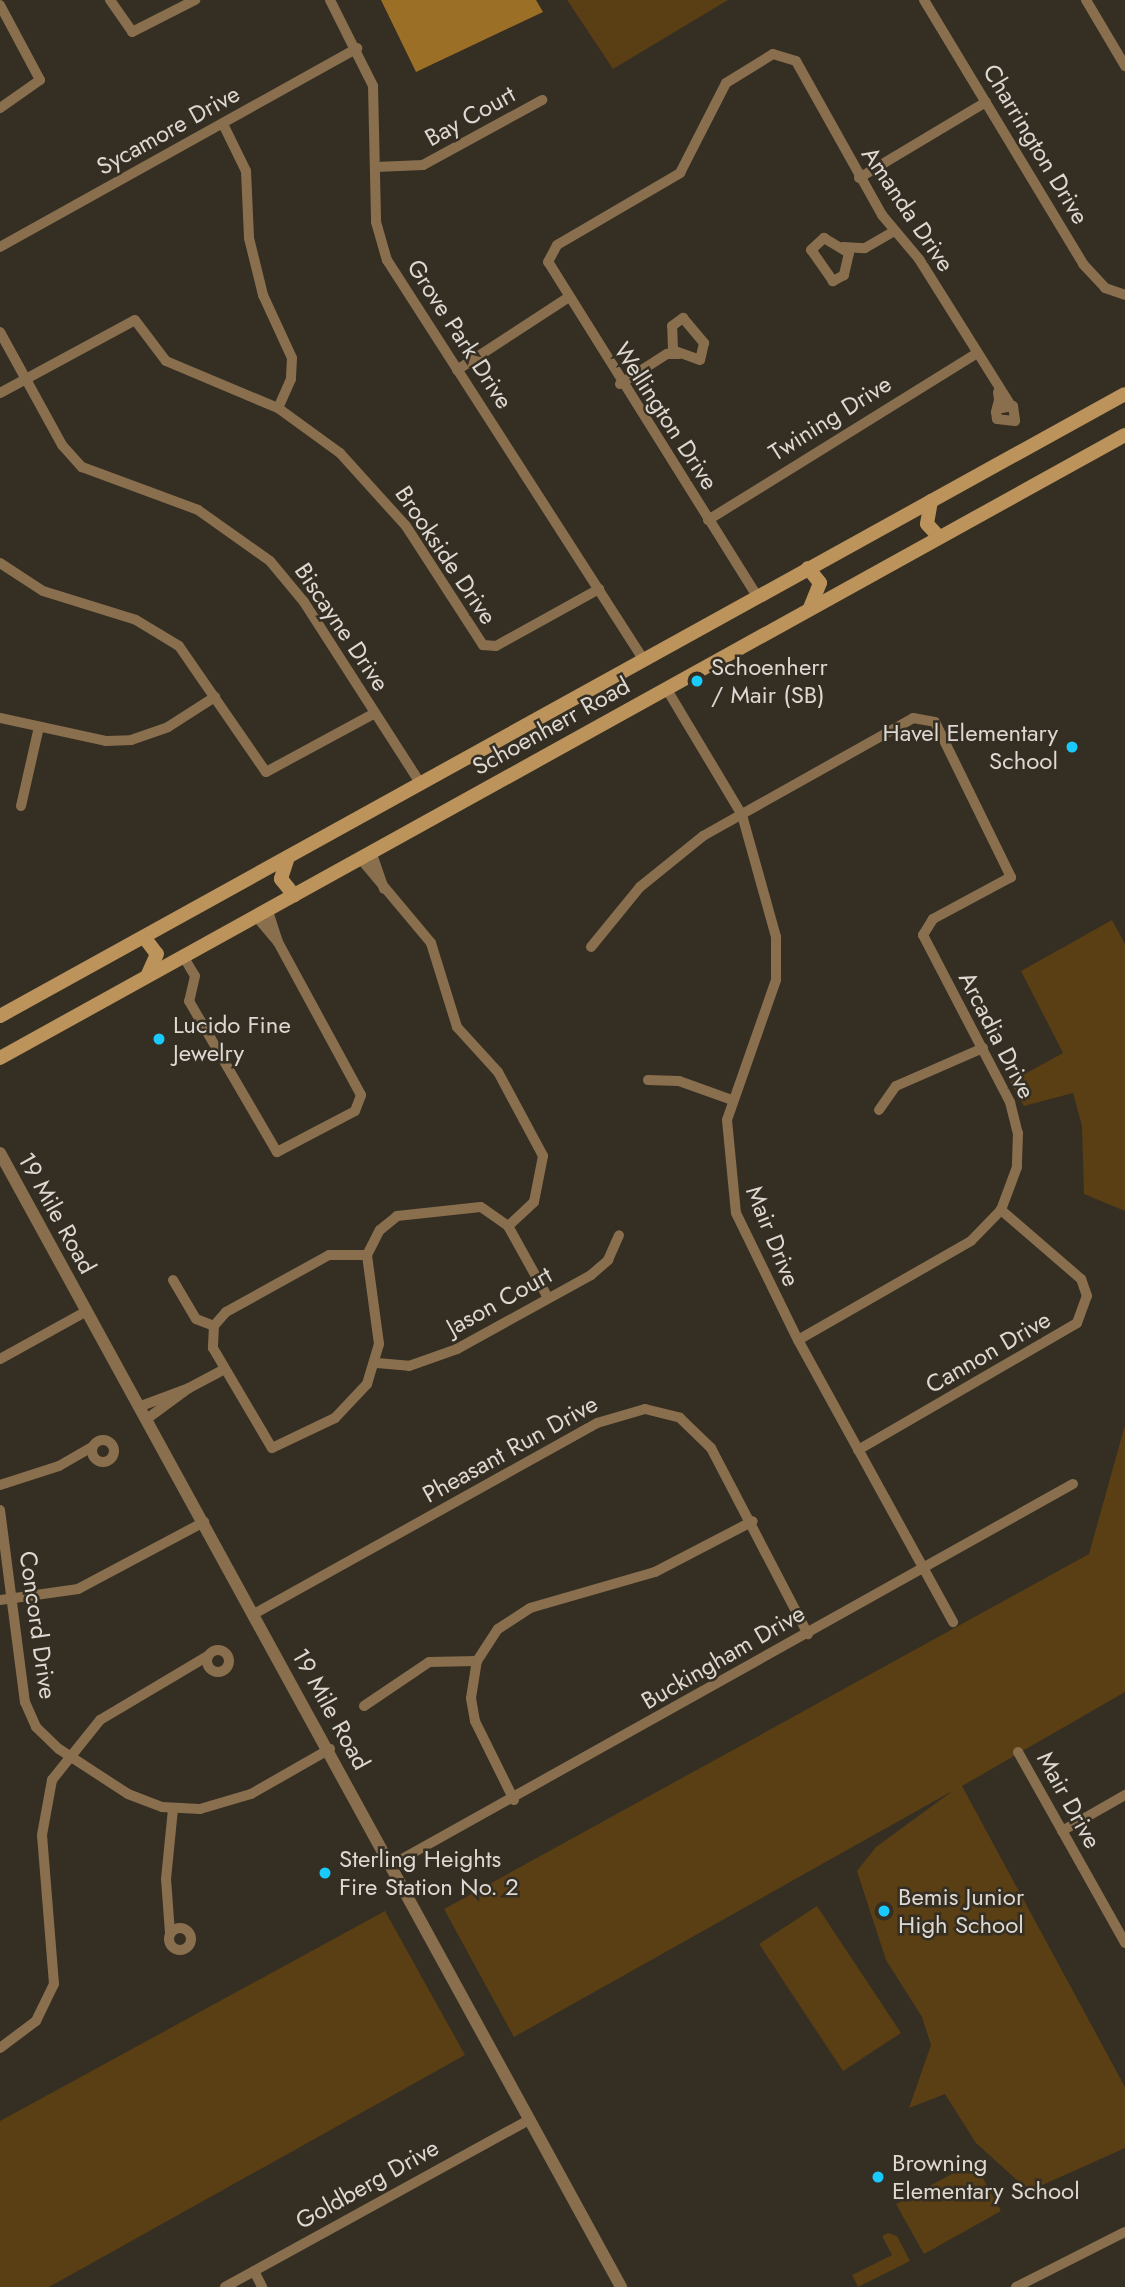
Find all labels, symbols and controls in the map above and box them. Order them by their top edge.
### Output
street label: Charrington Drive [977,59,1095,229]
street label: Sycamore Drive [91,79,245,181]
street label: Bay Court [420,79,520,153]
street label: Amanda Drive [856,141,960,277]
street label: Grove Park Drive [401,254,519,414]
street label: Wellington Drive [608,337,724,495]
street label: Twining Drive [764,369,896,467]
street label: Brookside Drive [389,480,503,630]
street label: Biscayne Drive [289,557,395,697]
place label: Schoenherr / Mair (SB) [711,653,828,709]
street label: Schoenherr Road [467,671,635,781]
marker: Schoenherr / Mair (SB) [689,673,705,689]
place label: Havel Elementary School [883,719,1058,775]
marker: Havel Elementary School [1064,739,1080,755]
street label: Arcadia Drive [953,967,1041,1103]
place label: Lucido Fine Jewelry [173,1011,291,1067]
marker: Lucido Fine Jewelry [151,1031,167,1047]
street label: 19 Mile Road [12,1147,102,1279]
street label: Mair Drive [740,1181,806,1291]
street label: Jason Court [441,1260,557,1342]
street label: Cannon Drive [920,1305,1056,1399]
street label: Pheasant Run Drive [417,1389,603,1509]
street label: Concord Drive [13,1549,63,1701]
street label: Buckingham Drive [636,1599,810,1715]
street label: 19 Mile Road [286,1643,376,1775]
street label: Mair Drive [1031,1747,1107,1853]
place label: Sterling Heights Fire Station No. 2 [339,1845,519,1901]
marker: Sterling Heights Fire Station No. 2 [317,1865,333,1881]
place label: Bemis Junior High School [898,1883,1024,1939]
marker: Bemis Junior High School [876,1903,892,1919]
street label: Goldberg Drive [290,2133,444,2235]
place label: Browning Elementary School [892,2149,1080,2205]
marker: Browning Elementary School [870,2169,886,2185]

